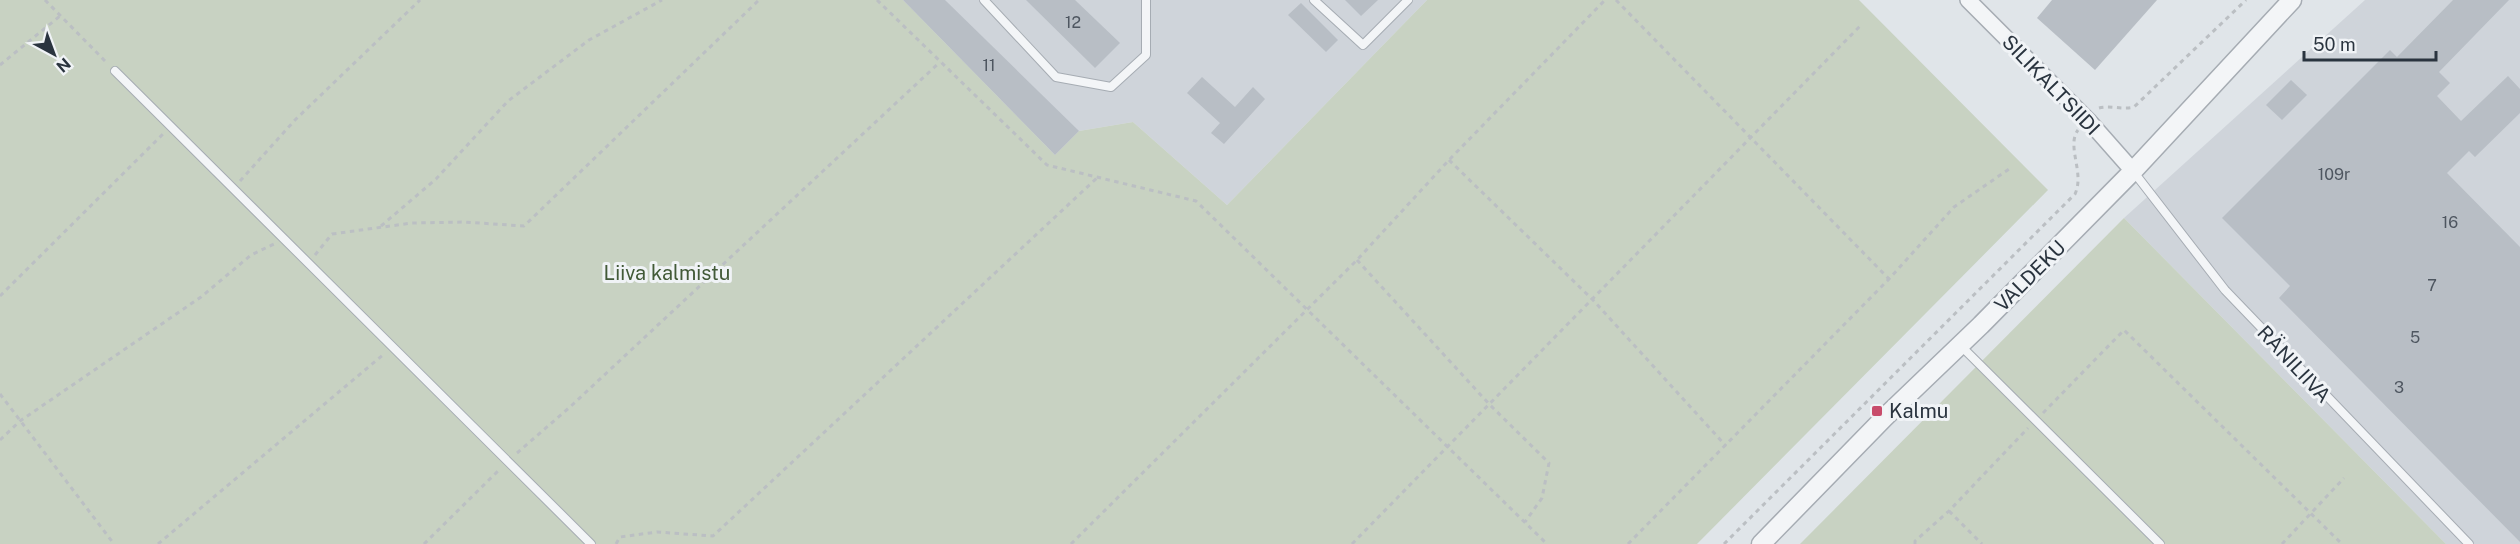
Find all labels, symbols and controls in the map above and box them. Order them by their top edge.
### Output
house number: 12 [1065,13,1081,32]
north arrow [24,24,84,84]
scale bar [2304,24,2436,62]
street label: SILIKALTSIIDI [1997,30,2105,140]
text: 50 m [2313,34,2356,55]
text: N [53,54,74,76]
house number: 11 [982,56,996,75]
house number: 109r [2318,165,2350,184]
house number: 16 [2442,213,2458,232]
street label: VALDEKU [1989,235,2071,317]
park label: Liiva kalmistu [604,261,730,285]
house number: 7 [2427,276,2437,295]
street label: RÄNILIIVA [2252,320,2336,408]
house number: 5 [2410,328,2420,347]
house number: 3 [2394,378,2404,397]
place label: Kalmu [1889,399,1948,423]
marker: Kalmu [1870,404,1884,418]

